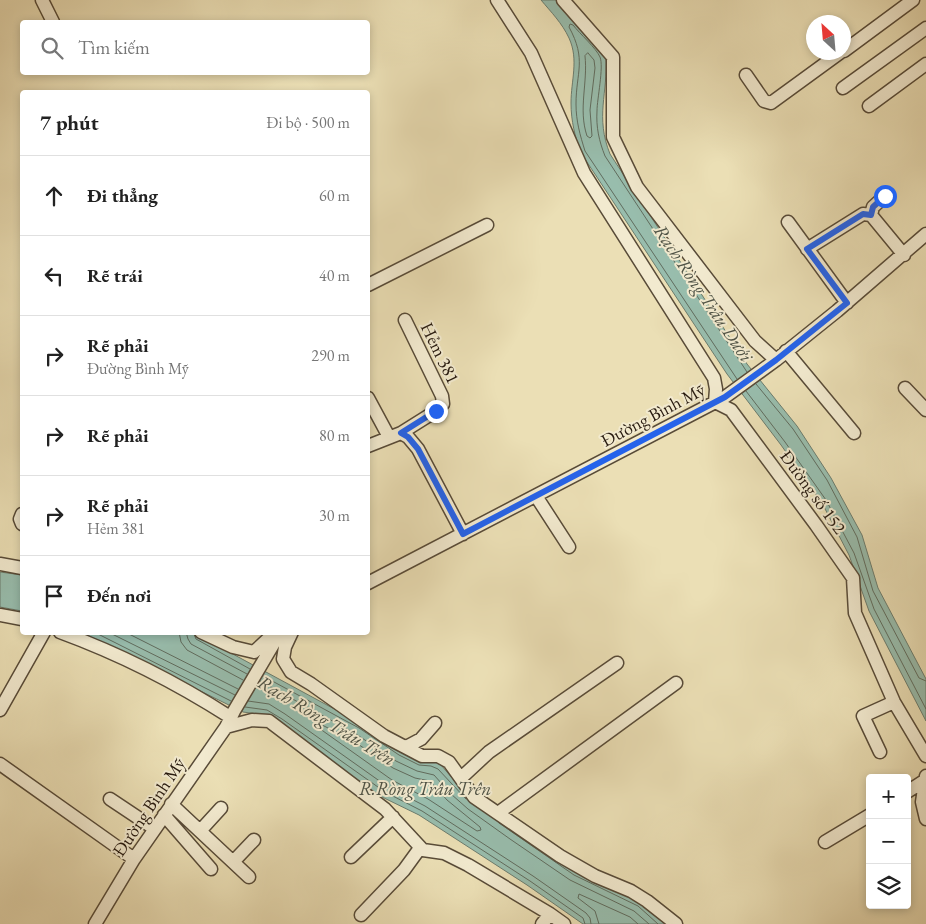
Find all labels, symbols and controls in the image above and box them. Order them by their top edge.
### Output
north arrow [806,15,851,60]
search box [20,20,370,75]
icon: search [38,34,66,62]
text: Tìm kiếm [78,35,150,60]
text: 7 phút [40,109,99,136]
text: Đi bộ · 500 m [266,112,350,133]
icon: ahead [40,182,68,210]
text: Đi thẳng [87,183,158,208]
text: 60 m [319,185,350,206]
route start [874,185,897,208]
water label: Rạch Ròng Trâu Dưới [648,220,760,368]
icon: left [40,262,68,290]
text: Rẽ trái [87,263,143,288]
text: 40 m [319,265,350,286]
street label: Hẻm 381 [416,318,465,387]
text: Rẽ phải [87,333,149,358]
icon: right [40,342,68,370]
text: 290 m [311,345,350,366]
text: Đường Bình Mỹ [87,358,189,379]
street label: Đường Bình Mỹ [597,377,709,452]
route end [425,400,448,423]
icon: right [40,422,68,450]
text: Rẽ phải [87,423,149,448]
text: 80 m [319,425,350,446]
street label: Đường số 152 [775,445,852,538]
text: Rẽ phải [87,493,149,518]
icon: right [40,502,68,530]
text: 30 m [319,505,350,526]
text: Hẻm 381 [87,518,145,539]
icon: arrive [40,582,68,610]
text: Đến nơi [87,583,151,608]
water label: Rạch Ròng Trâu Trên [253,669,400,771]
street label: Đường Bình Mỹ [107,753,190,861]
map controls [866,774,911,909]
button: + [866,774,911,819]
water label: R.Ròng Trâu Trên [359,776,491,801]
button: − [866,819,911,864]
button: layers [866,864,911,909]

